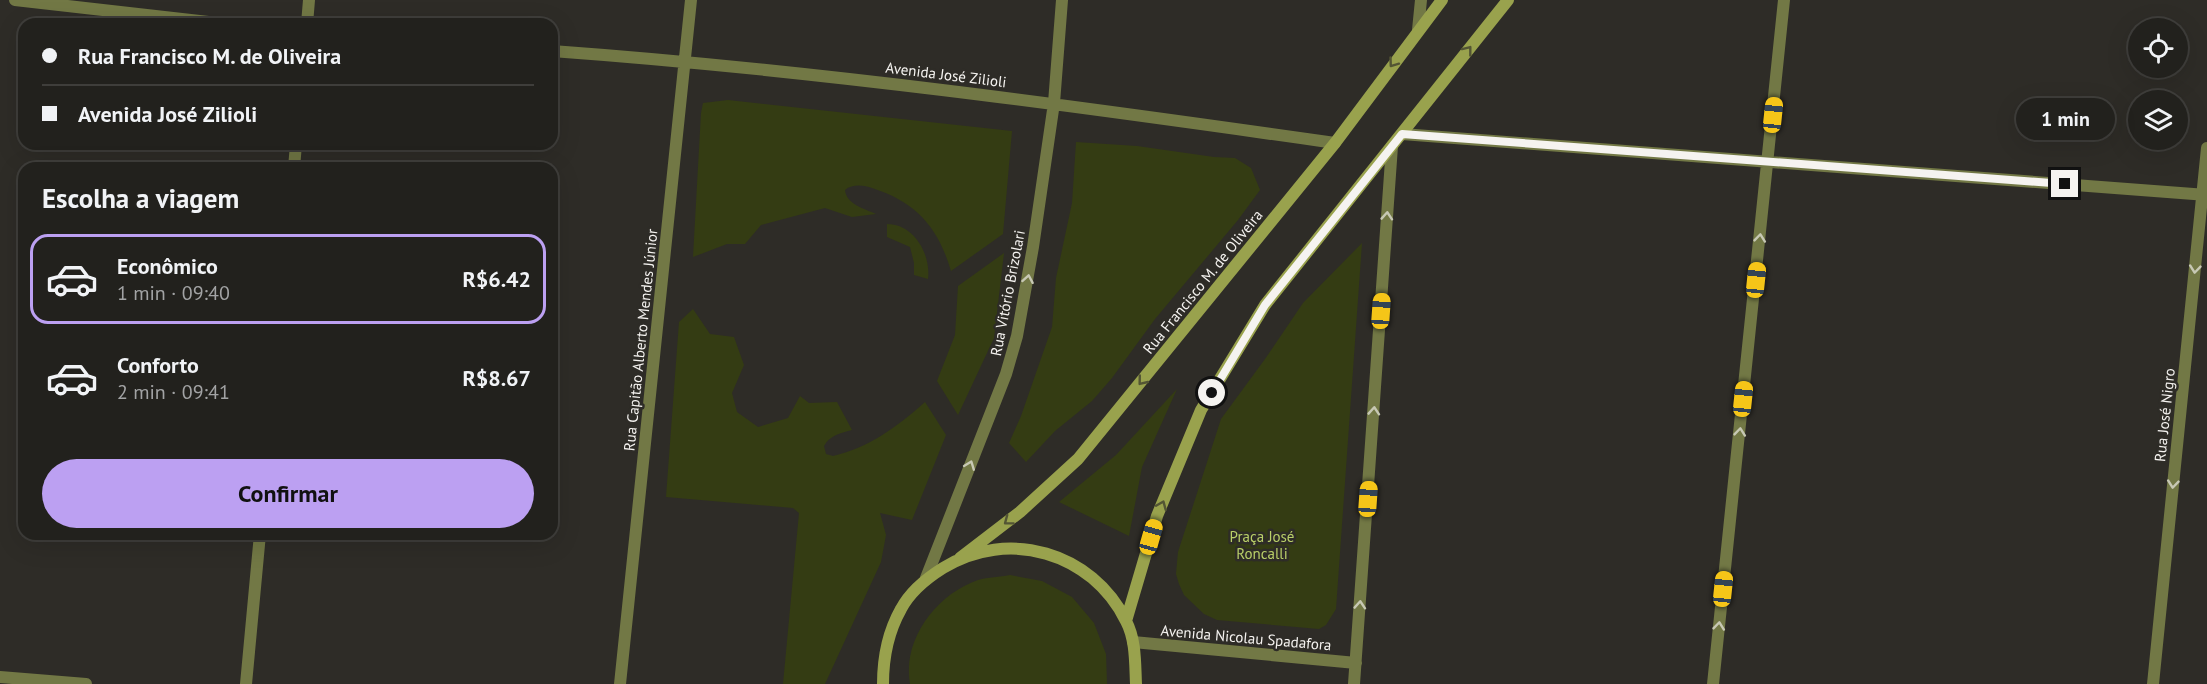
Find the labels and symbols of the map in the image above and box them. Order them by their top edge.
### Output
one-way arrow [1461,46,1472,57]
one-way arrow [1390,57,1401,68]
street label: Avenida José Zilioli [884,58,1008,91]
car [1762,96,1784,134]
callout: 1 min [2016,97,2114,139]
route end [2051,170,2078,197]
street label: Rua Francisco M. de Oliveira [1139,206,1267,358]
one-way arrow [1380,211,1393,221]
street label: Rua Capitão Alberto Mendes Júnior [619,228,662,452]
street label: Rua Vitório Brizolari [986,228,1029,357]
one-way arrow [1753,233,1766,243]
car [1745,261,1767,299]
one-way arrow [2189,265,2202,274]
one-way arrow [1021,275,1033,284]
car [1371,292,1391,330]
street label: Rua José Nigro [2150,367,2179,463]
one-way arrow [1138,374,1149,385]
route start [1198,379,1225,406]
car [1732,380,1754,418]
one-way arrow [1367,406,1380,415]
one-way arrow [1733,427,1745,436]
one-way arrow [963,460,975,471]
car [1358,480,1378,518]
one-way arrow [2167,480,2180,489]
one-way arrow [1155,500,1167,511]
one-way arrow [1004,514,1015,525]
car [1137,517,1165,557]
park label: Praça José Roncalli [1230,527,1294,563]
car [1712,570,1734,608]
one-way arrow [1354,601,1367,610]
street label: Avenida Nicolau Spadafora [1160,621,1332,654]
one-way arrow [1712,621,1725,630]

